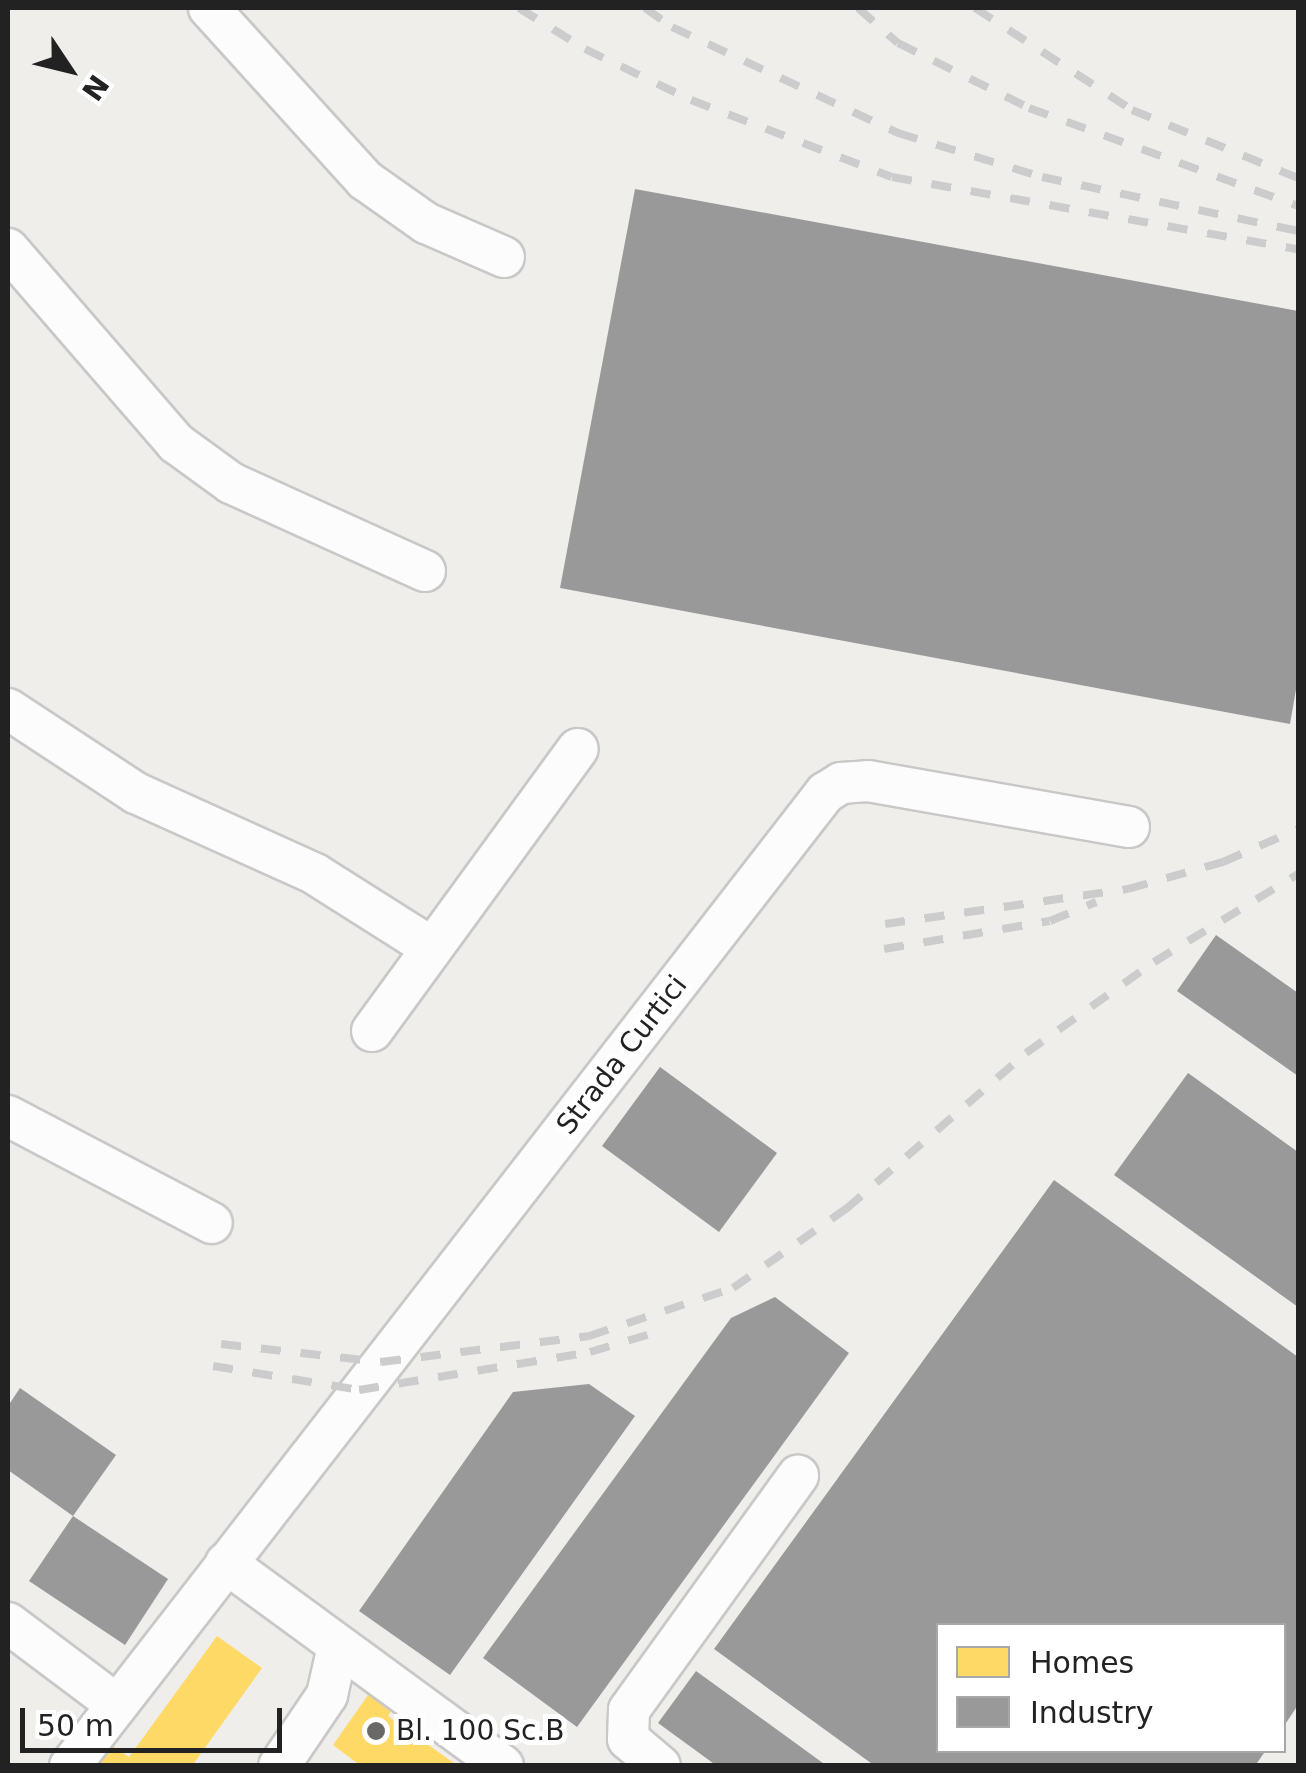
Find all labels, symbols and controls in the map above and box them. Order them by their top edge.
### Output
north arrow [20,20,120,120]
text: N [75,68,115,107]
street label: Strada Curtici [550,969,694,1141]
legend [936,1623,1286,1753]
text: Homes [1030,1645,1134,1680]
scale bar [25,1688,288,1750]
text: Industry [1030,1695,1153,1730]
text: 50 m [37,1708,114,1743]
place label: Bl. 100 Sc.B [396,1714,564,1748]
marker: Bl. 100 Sc.B [365,1720,387,1742]

